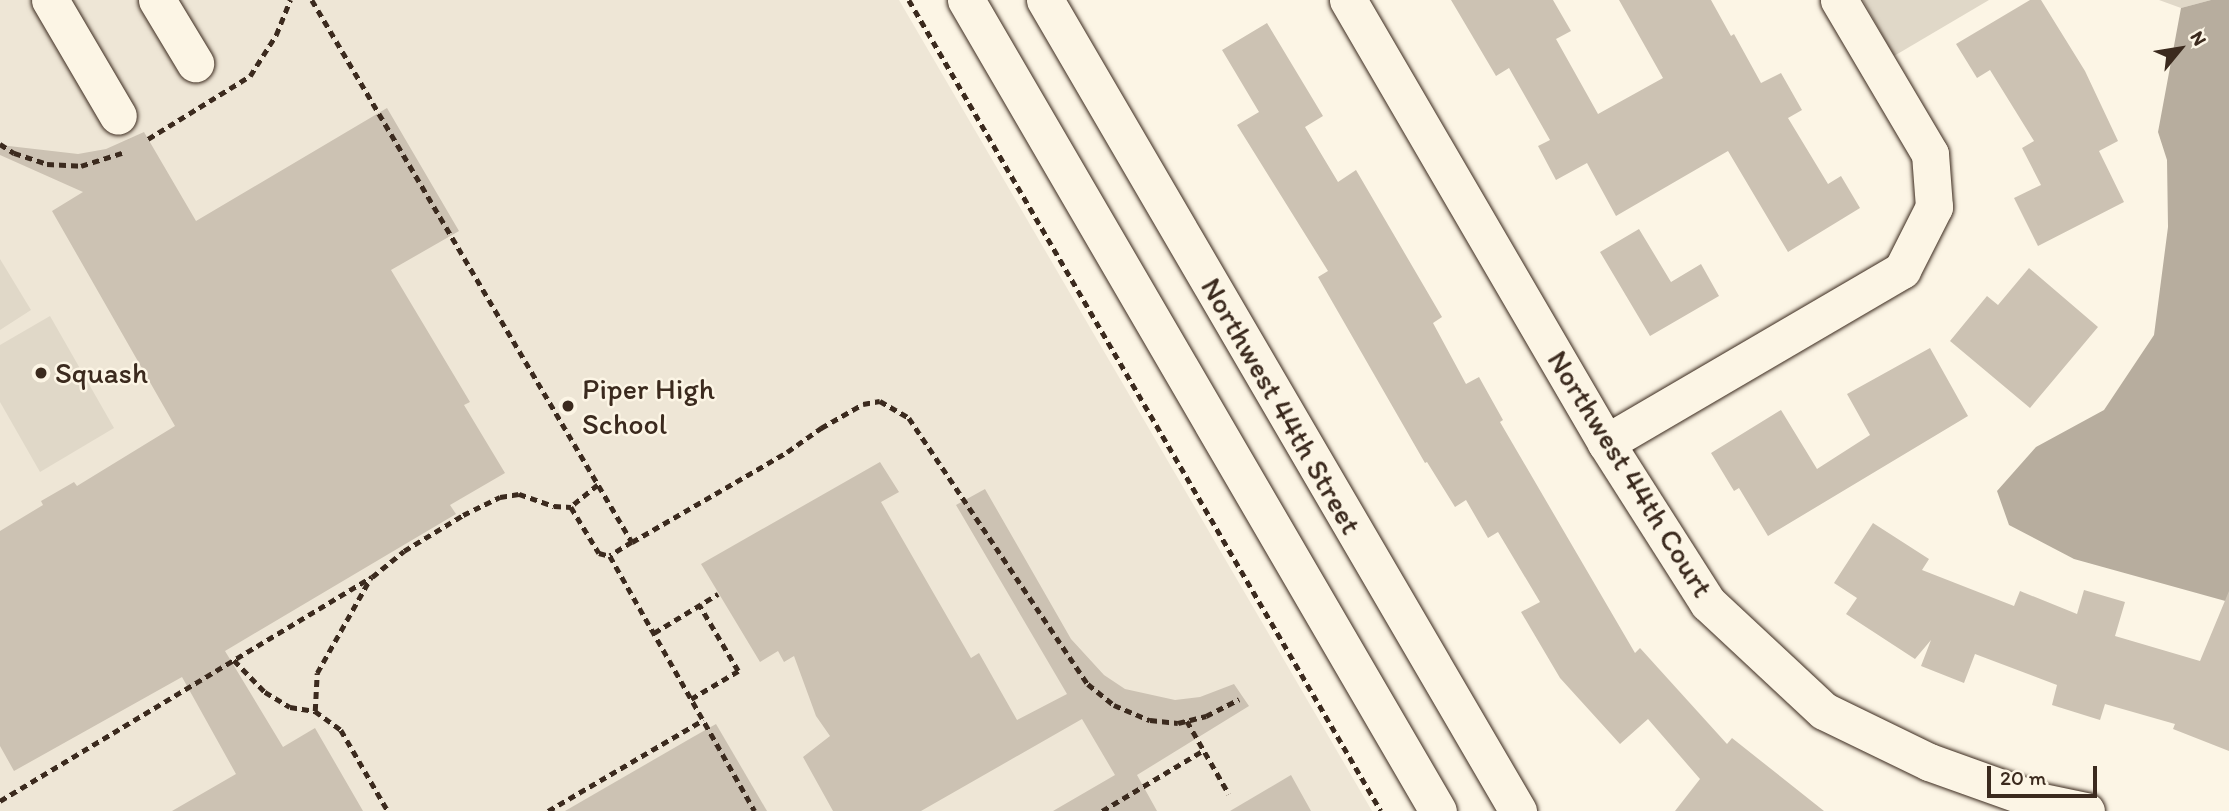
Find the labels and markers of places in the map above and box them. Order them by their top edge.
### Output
place label: Squash [55,355,148,391]
marker: Squash [33,365,49,381]
place label: Piper High School [582,371,714,442]
marker: Piper High School [560,398,576,414]

